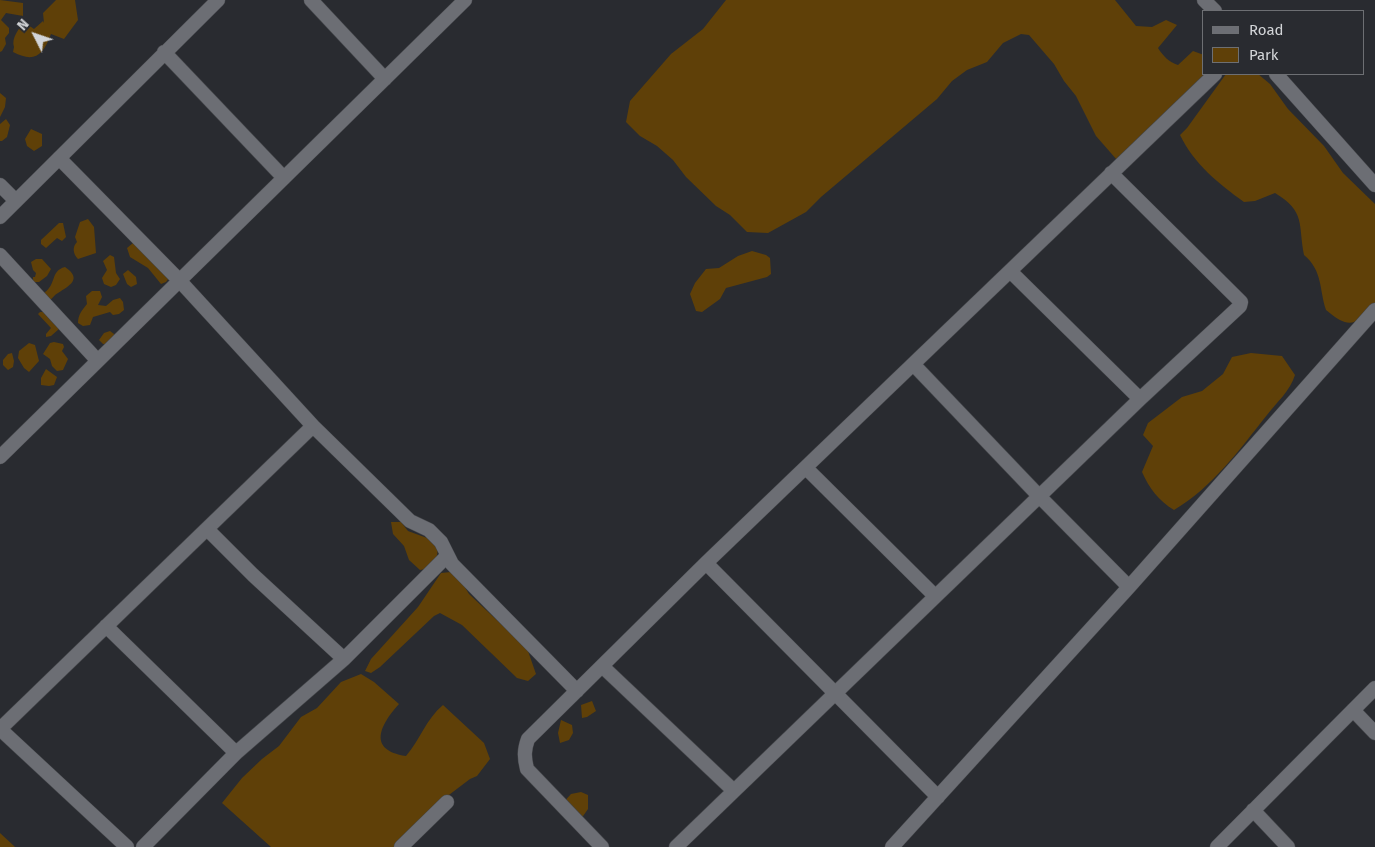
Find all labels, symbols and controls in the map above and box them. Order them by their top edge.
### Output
north arrow [10,10,60,60]
legend [1202,10,1365,75]
text: N [14,16,33,34]
text: Road [1249,21,1284,39]
text: Park [1249,46,1279,64]

